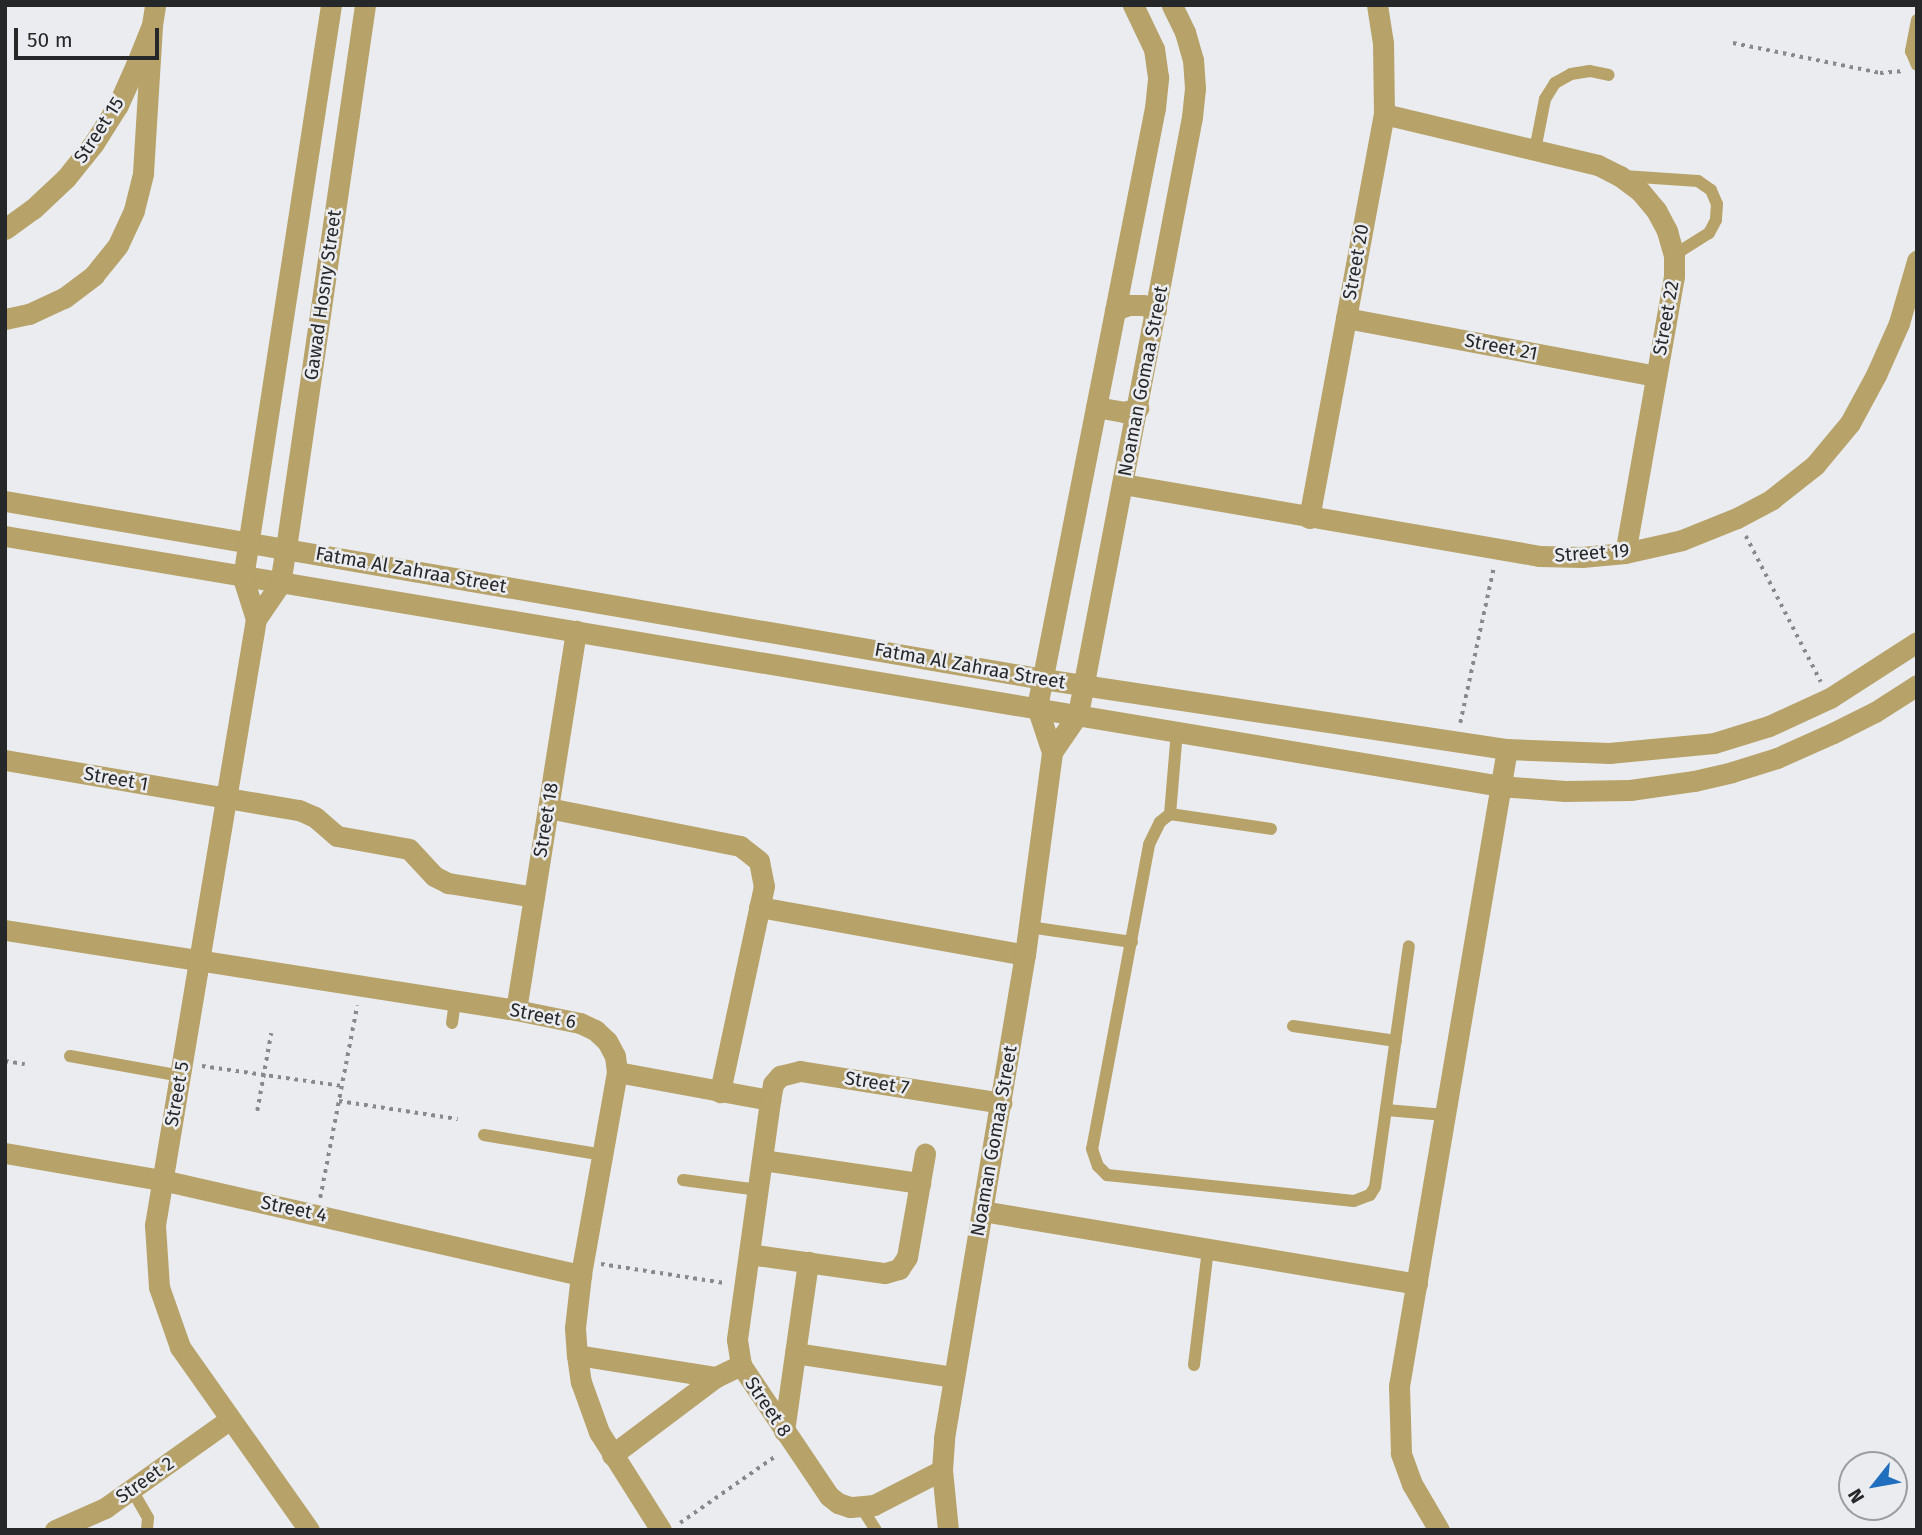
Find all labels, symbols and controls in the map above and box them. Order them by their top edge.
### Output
scale bar [18,14,163,58]
text: 50 m [27,27,73,53]
street label: Street 15 [69,93,129,167]
street label: Gawad Hosny Street [300,208,346,382]
street label: Street 20 [1338,222,1374,302]
street label: Street 22 [1648,279,1684,357]
street label: Noaman Gomaa Street [1113,284,1173,478]
street label: Street 21 [1463,329,1539,365]
street label: Street 19 [1554,539,1630,567]
street label: Fatma Al Zahraa Street [314,542,508,598]
street label: Fatma Al Zahraa Street [873,638,1067,694]
street label: Street 1 [82,762,150,796]
street label: Street 18 [529,781,563,859]
street label: Street 6 [508,998,578,1034]
street label: Noaman Gomaa Street [966,1044,1022,1238]
street label: Street 5 [160,1059,194,1129]
street label: Street 7 [843,1067,911,1099]
street label: Street 4 [259,1191,329,1227]
street label: Street 8 [740,1373,796,1441]
north arrow [1838,1451,1908,1521]
street label: Street 2 [111,1452,179,1508]
text: N [1843,1485,1869,1507]

